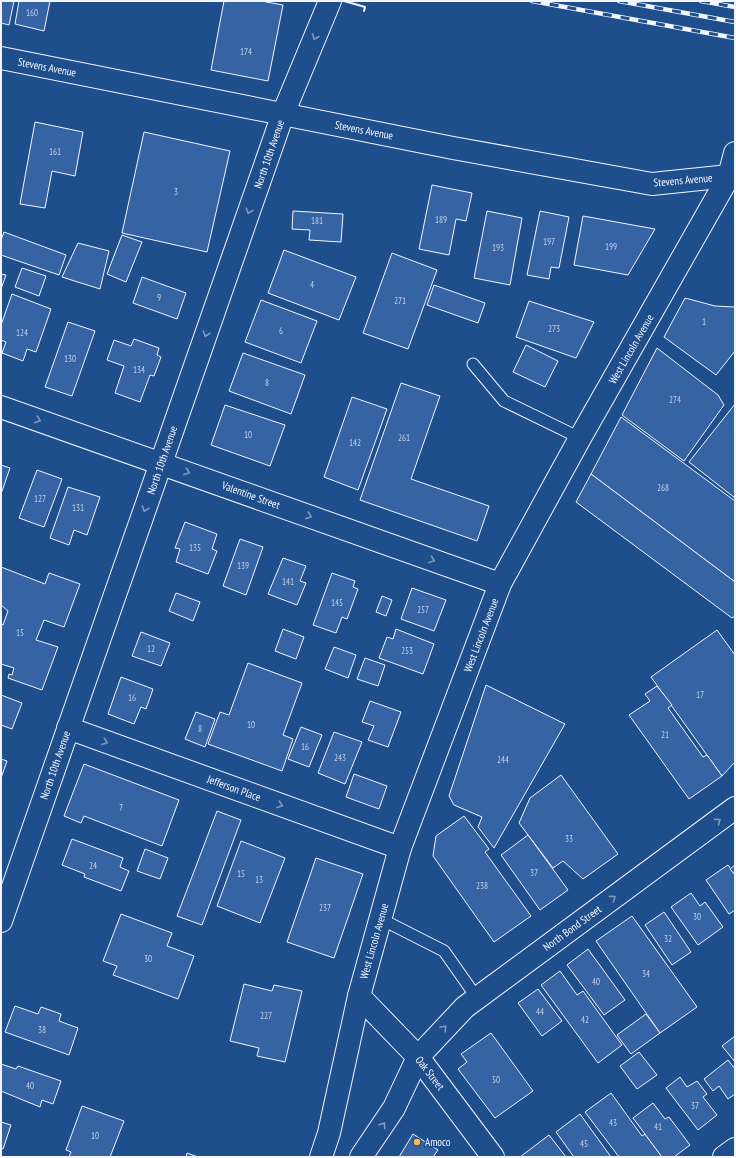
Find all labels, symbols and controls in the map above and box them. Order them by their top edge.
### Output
house number: 160 [26,7,38,18]
one-way arrow [312,32,320,40]
house number: 174 [240,46,252,57]
street label: Stevens Avenue [17,54,78,80]
street label: North 10th Avenue [251,117,287,190]
street label: Stevens Avenue [334,117,395,143]
house number: 161 [49,146,61,157]
street label: Stevens Avenue [653,170,714,190]
house number: 3 [174,186,178,197]
one-way arrow [245,207,254,214]
house number: 189 [435,214,447,225]
house number: 181 [311,215,323,226]
house number: 197 [543,236,555,247]
house number: 199 [605,241,617,252]
house number: 193 [492,242,504,253]
house number: 4 [310,279,314,290]
house number: 9 [157,292,161,303]
house number: 271 [394,295,406,306]
street label: West Lincoln Avenue [605,311,657,386]
house number: 1 [702,316,706,327]
house number: 273 [548,323,560,334]
house number: 6 [279,325,283,336]
house number: 124 [16,327,28,338]
one-way arrow [203,330,211,337]
house number: 130 [64,353,76,364]
house number: 134 [133,364,145,375]
house number: 8 [265,377,269,388]
house number: 274 [669,394,681,405]
one-way arrow [34,415,41,423]
street label: North 10th Avenue [144,423,180,496]
house number: 10 [244,429,252,440]
house number: 261 [398,432,410,443]
house number: 142 [349,437,361,448]
one-way arrow [183,468,190,476]
street label: Valentine Street [219,478,282,512]
house number: 268 [657,482,669,493]
house number: 127 [34,493,46,504]
house number: 131 [72,502,84,513]
one-way arrow [141,506,150,513]
one-way arrow [306,511,313,520]
house number: 135 [189,542,201,553]
one-way arrow [428,555,435,563]
house number: 139 [237,560,249,571]
house number: 141 [282,576,294,587]
street label: West Lincoln Avenue [460,596,502,674]
house number: 145 [331,597,343,608]
house number: 257 [417,604,429,615]
house number: 15 [16,627,24,638]
house number: 12 [147,643,155,654]
house number: 253 [401,645,413,656]
house number: 17 [696,689,704,700]
house number: 16 [128,692,136,703]
house number: 10 [247,719,255,730]
house number: 8 [198,723,202,734]
street label: North 10th Avenue [37,728,73,801]
house number: 21 [661,729,669,740]
one-way arrow [101,737,108,745]
house number: 16 [301,741,309,752]
house number: 243 [334,752,346,763]
house number: 244 [497,754,509,765]
street label: Jefferson Place [204,771,263,804]
one-way arrow [276,800,283,808]
house number: 7 [119,802,123,813]
one-way arrow [714,819,721,826]
house number: 33 [565,833,573,844]
house number: 24 [89,860,97,871]
house number: 37 [530,867,538,878]
house number: 15 [237,868,245,879]
house number: 13 [255,874,263,885]
house number: 238 [476,880,488,891]
one-way arrow [609,896,616,903]
street label: West Lincoln Avenue [357,901,392,980]
house number: 237 [319,902,331,913]
street label: North Bond Street [540,902,604,954]
house number: 30 [693,911,701,922]
house number: 32 [664,933,672,944]
house number: 30 [144,953,152,964]
house number: 34 [642,968,650,979]
house number: 40 [592,976,600,987]
house number: 44 [536,1006,544,1017]
house number: 227 [260,1010,272,1021]
house number: 42 [581,1014,589,1025]
house number: 38 [38,1024,46,1035]
one-way arrow [440,1025,447,1033]
street label: Oak Street [412,1053,448,1093]
house number: 50 [492,1074,500,1085]
house number: 40 [26,1080,34,1091]
house number: 37 [691,1100,699,1111]
house number: 43 [609,1117,617,1128]
house number: 41 [654,1121,662,1132]
one-way arrow [378,1122,385,1129]
house number: 10 [91,1130,99,1141]
place label: Amoco [425,1135,451,1149]
marker: Amoco [412,1137,422,1147]
house number: 45 [580,1138,588,1149]

